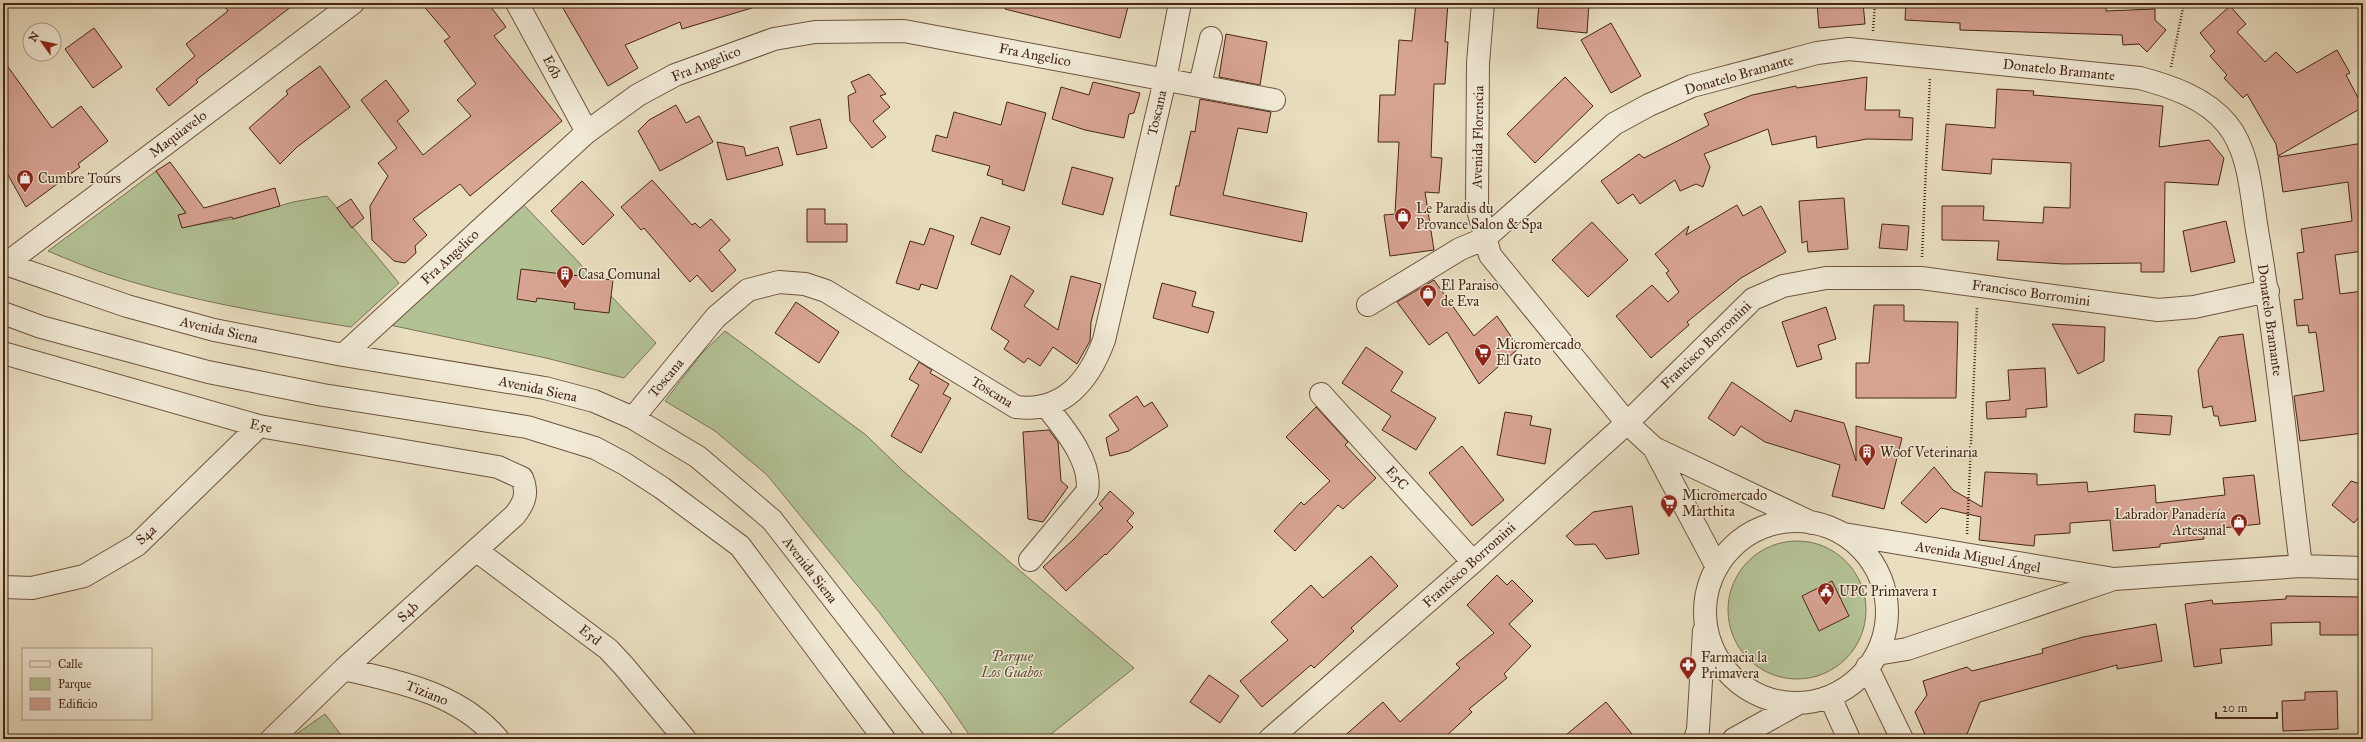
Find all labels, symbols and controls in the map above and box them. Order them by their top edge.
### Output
north arrow [22,22,62,62]
text: N [26,29,42,44]
street label: Fra Angelico [998,40,1072,70]
street label: Fra Angelico [669,42,743,86]
street label: Donatelo Bramante [1682,51,1796,99]
street label: E6b [539,52,565,82]
street label: Donatelo Bramante [2002,56,2116,84]
street label: Avenida Florencia [1469,85,1487,190]
street label: Toscana [1144,89,1170,137]
street label: Maquiavelo [146,107,211,162]
shop icon: Cumbre Tours [15,168,35,193]
place label: Cumbre Tours [38,170,121,187]
place label: Le Paradis du Provance Salon & Spa [1416,200,1542,233]
shop icon: Le Paradis du Provance Salon & Spa [1393,206,1413,231]
street label: Fra Angelico [418,226,482,288]
street label: Donatelo Bramante [2254,263,2286,377]
building icon: Casa Comunal [555,264,575,289]
place label: Casa Comunal [578,266,661,283]
street label: Francisco Borromini [1971,276,2091,310]
place label: El Paraiso de Eva [1441,277,1499,310]
shop icon: El Paraiso de Eva [1418,283,1438,308]
street label: Francisco Borromini [1657,297,1755,393]
street label: Avenida Siena [177,313,260,347]
place label: Micromercado El Gato [1496,336,1581,369]
supermarket icon: Micromercado El Gato [1473,342,1493,367]
street label: Toscana [645,355,687,401]
street label: Avenida Siena [496,372,579,406]
street label: Toscana [968,373,1016,411]
street label: E5e [248,415,274,437]
building icon: Woof Veterinaria [1857,442,1877,467]
place label: Woof Veterinaria [1880,444,1978,461]
street label: E5C [1382,463,1412,493]
place label: Micromercado Marthita [1682,487,1767,520]
supermarket icon: Micromercado Marthita [1659,493,1679,518]
place label: Labrador Panadería Artesanal [2114,506,2226,539]
shop icon: Labrador Panadería Artesanal [2229,512,2249,537]
street label: Francisco Borromini [1419,519,1519,611]
street label: S4a [132,521,160,549]
street label: Avenida Siena [778,533,841,607]
street label: Avenida Miguel Ángel [1913,535,2042,576]
public building icon: UPC Primavera 1 [1816,581,1836,606]
place label: UPC Primavera 1 [1839,583,1938,600]
street label: S4b [394,598,422,626]
street label: E5d [575,621,605,649]
legend [22,648,152,720]
park label: Parque Los Guabos [980,648,1044,681]
place label: Farmacia la Primavera [1701,649,1767,682]
pharmacy icon: Farmacia la Primavera [1678,655,1698,680]
text: Calle [58,657,83,671]
text: Parque [58,677,91,692]
street label: Tiziano [403,677,451,709]
scale bar [2216,694,2277,720]
text: Edificio [58,697,97,711]
text: 20 m [2222,701,2248,715]

